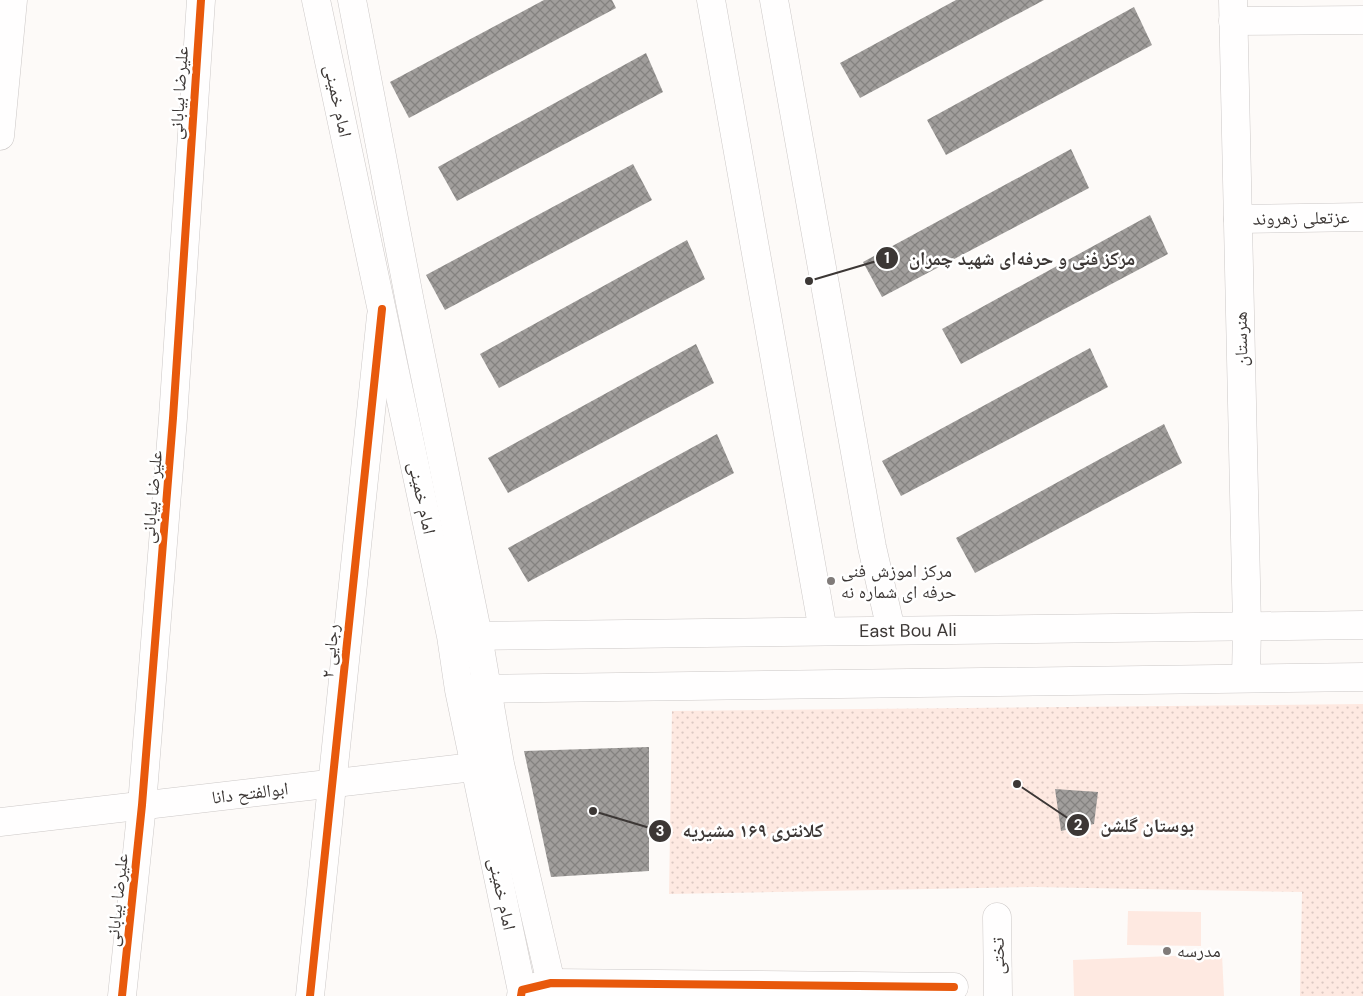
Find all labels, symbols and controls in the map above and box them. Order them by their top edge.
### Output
street label: علیرضا بیابانی [164,46,194,140]
street label: امام خمینی [319,62,357,140]
street label: عزتعلی زهروند [1252,205,1350,231]
callout: مرکز فنی و حرفه‌ای شهید چمران [874,241,1146,275]
text: مرکز فنی و حرفه‌ای شهید چمران [909,246,1135,271]
text: 1 [884,248,890,268]
street label: هنرستان [1229,311,1253,367]
street label: علیرضا بیابانی [136,449,168,545]
street label: امام خمینی [403,459,441,537]
place label: مرکز اموزش فنی حرفه ای شماره نه [841,559,956,604]
marker: مرکز اموزش فنی حرفه ای شماره نه [825,575,837,587]
street label: East Bou Ali [859,618,957,643]
street label: رجایی ۲ [315,623,345,679]
street label: ابوالفتح دانا [210,776,290,810]
callout: بوستان گلشن [1065,808,1204,842]
text: بوستان گلشن [1100,813,1194,838]
callout: کلانتری ۱۶۹ مشیریه [648,814,834,848]
text: 2 [1074,815,1083,835]
text: کلانتری ۱۶۹ مشیریه [683,818,824,843]
text: 3 [655,821,665,841]
street label: علیرضا بیابانی [100,852,134,948]
street label: امام خمینی [483,855,521,933]
street label: تختی [986,937,1010,975]
place label: مدرسه [1177,939,1221,963]
marker: مدرسه [1161,945,1173,957]

